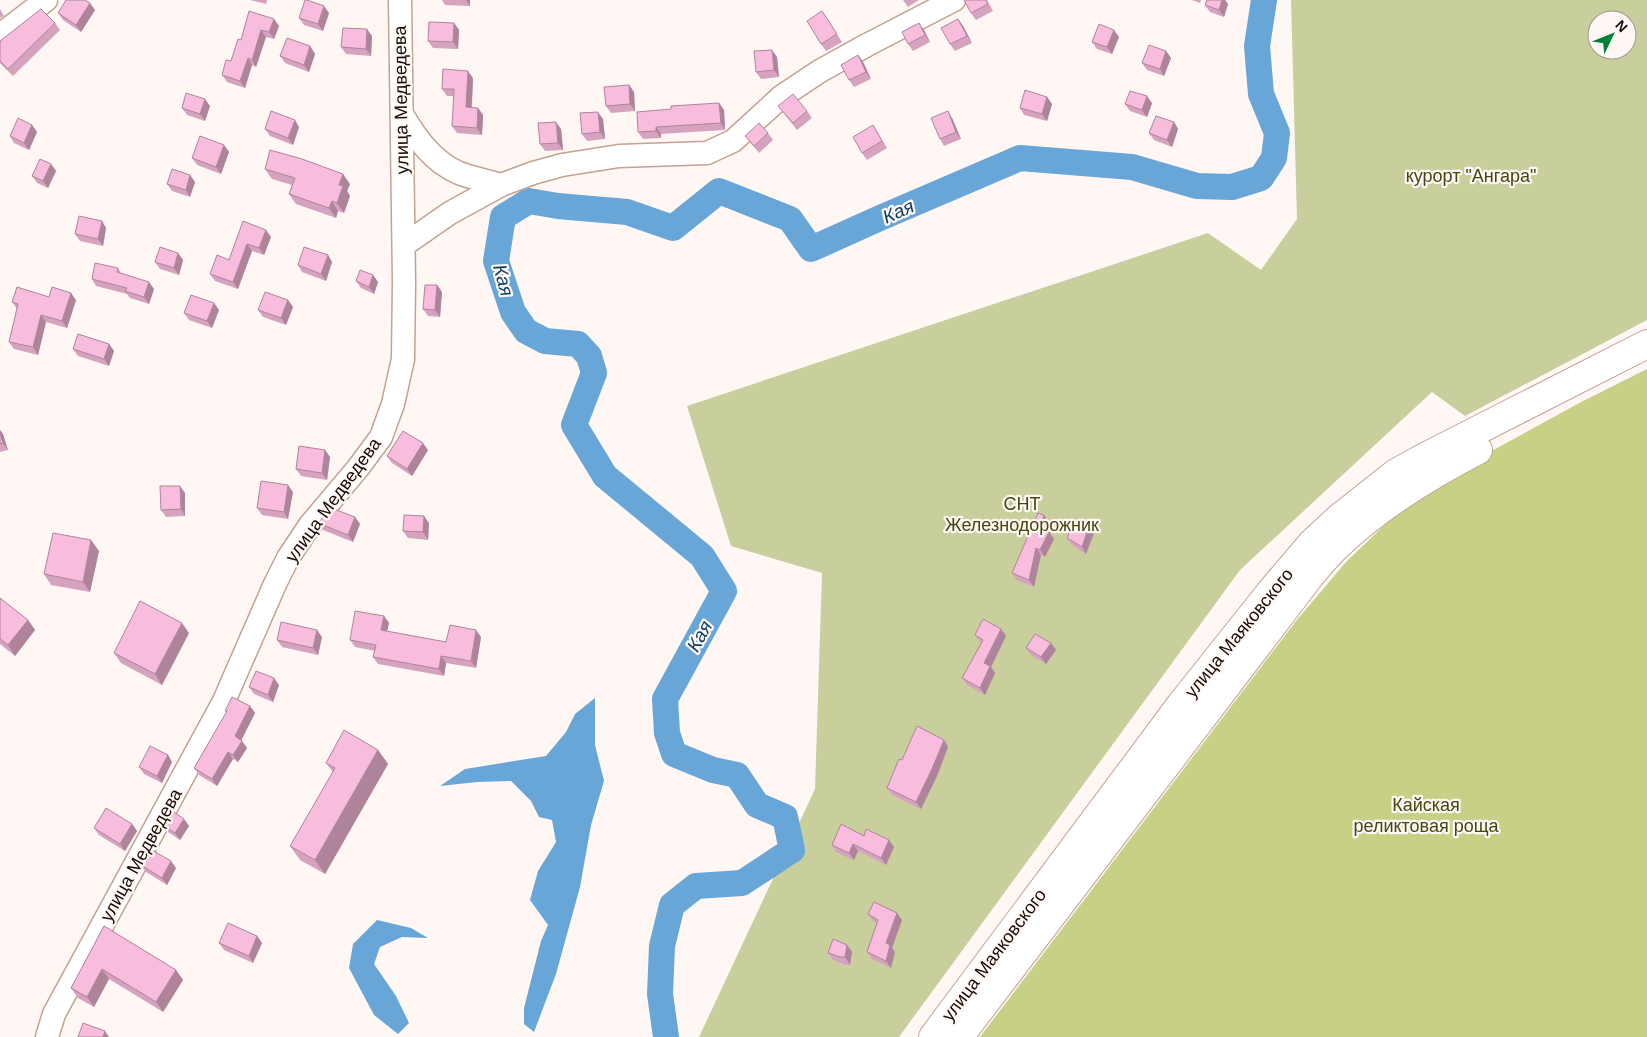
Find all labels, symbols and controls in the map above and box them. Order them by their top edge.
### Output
north arrow [1587,10,1637,60]
text: N [1612,17,1631,35]
street label: улица Медведева [390,25,412,174]
park label: курорт "Ангара" [1406,166,1536,186]
water label: Кая [879,195,917,228]
water label: Кая [489,262,518,298]
street label: улица Медведева [281,433,385,566]
park label: СНТ Железнодорожник [945,494,1099,535]
street label: улица Маяковского [1181,564,1297,702]
water label: Кая [683,617,716,655]
street label: улица Медведева [96,784,186,925]
park label: Кайская реликтовая роща [1353,795,1500,836]
street label: улица Маяковского [938,885,1050,1025]

